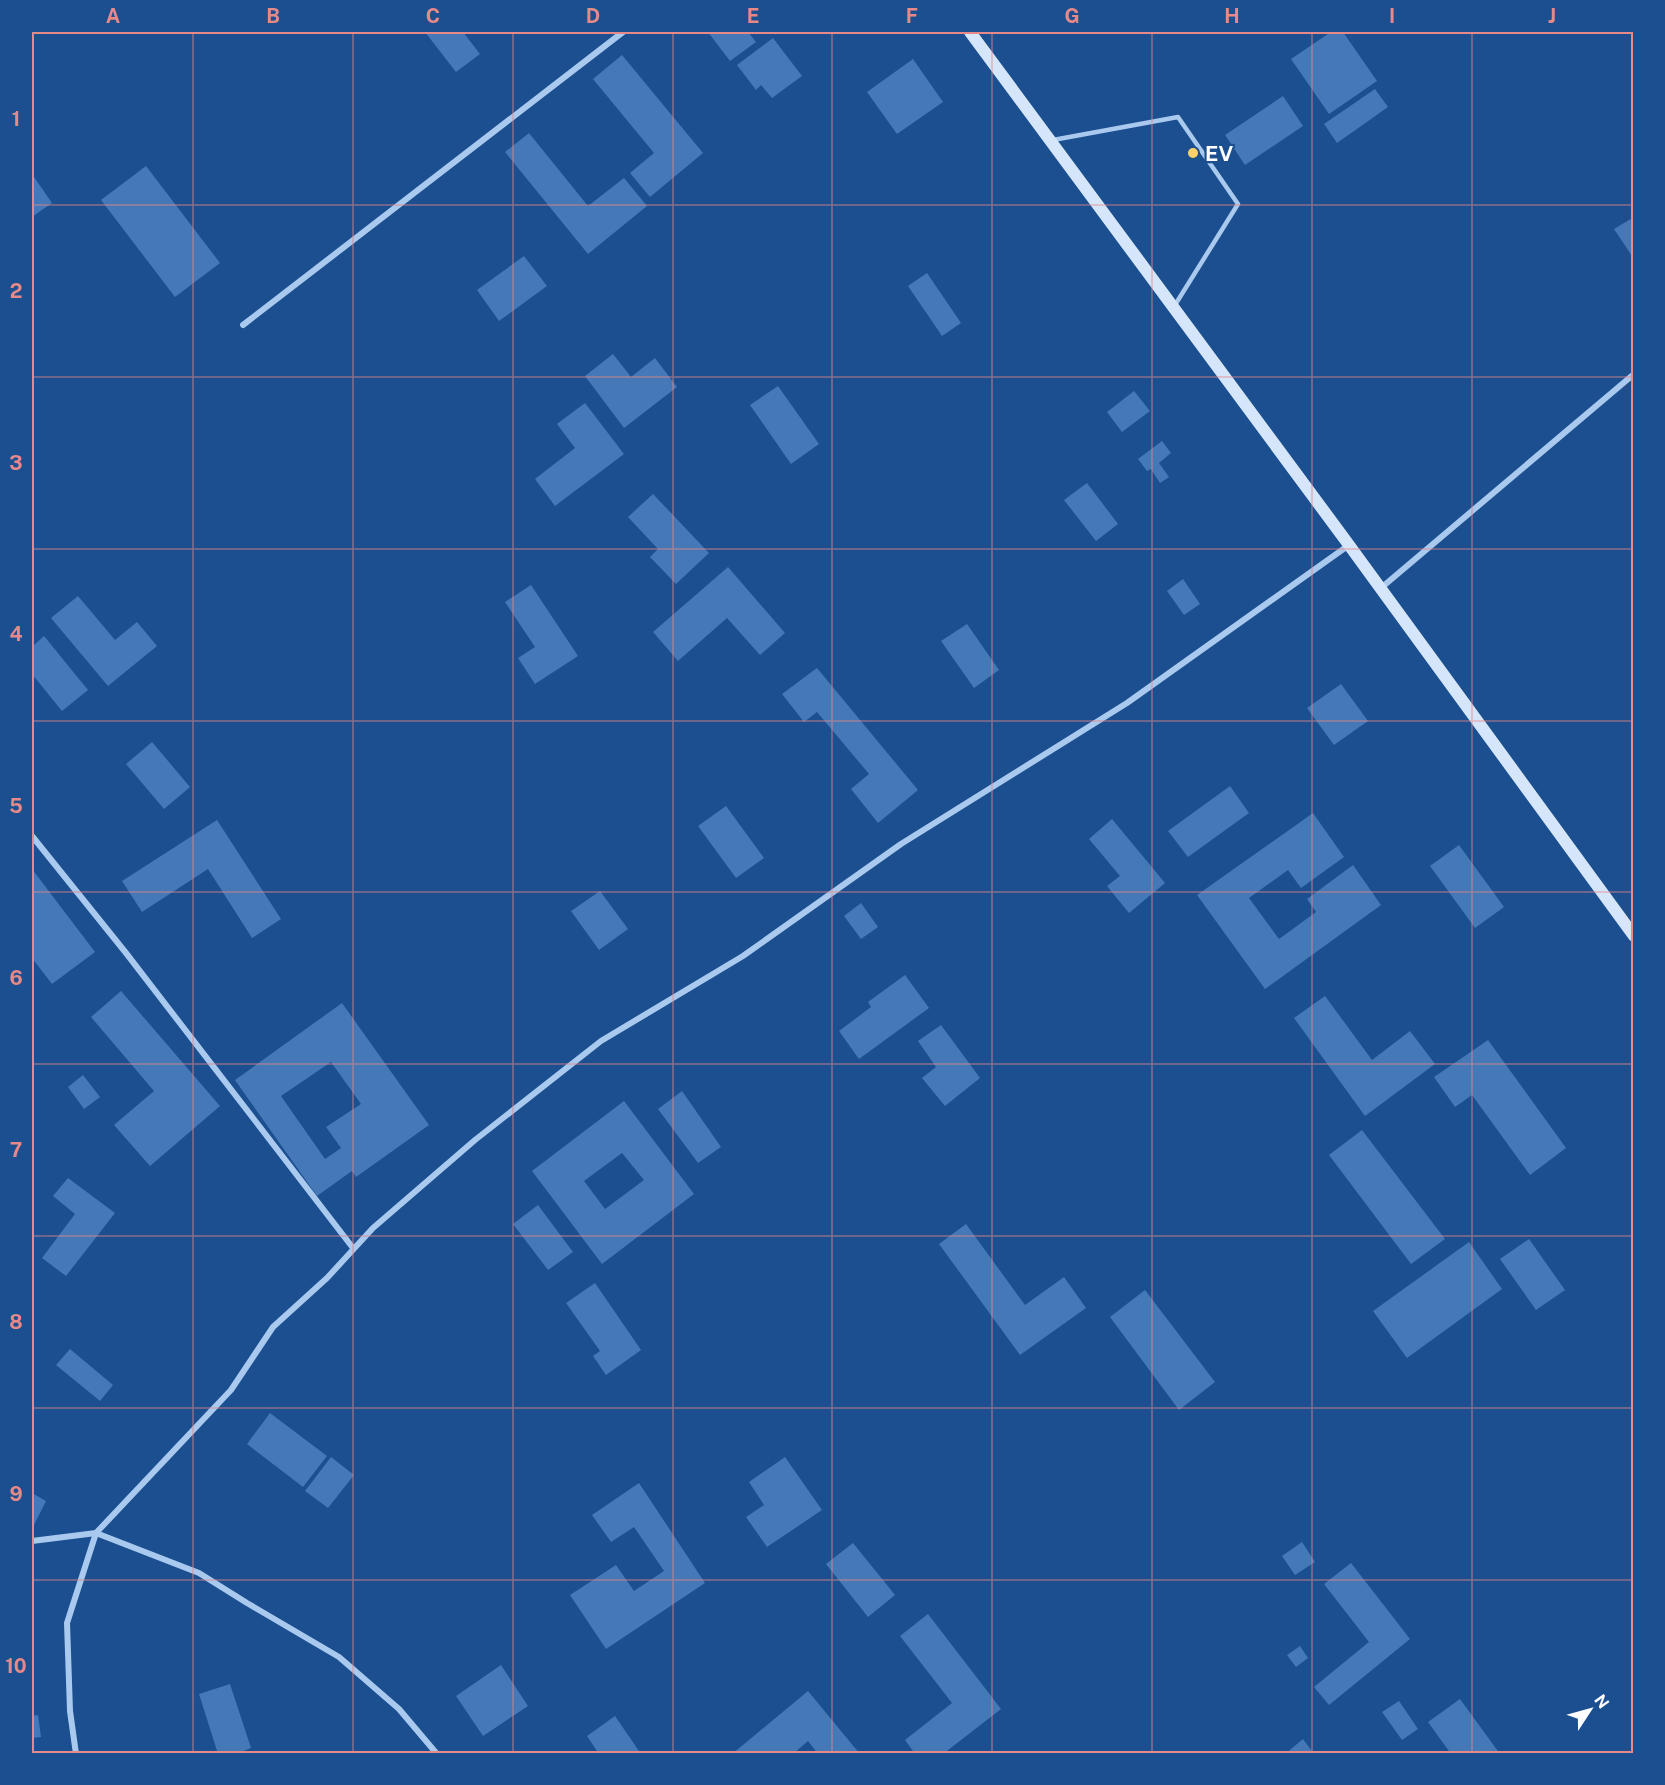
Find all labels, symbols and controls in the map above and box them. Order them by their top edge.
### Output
text: A [106,4,120,28]
text: B [266,4,280,28]
text: C [426,4,440,28]
text: D [586,4,600,28]
text: E [747,4,759,28]
text: F [906,4,918,28]
text: G [1064,4,1080,28]
text: H [1224,4,1240,28]
text: I [1389,4,1395,28]
text: J [1548,4,1556,28]
text: 1 [12,107,20,131]
place label: EV [1205,141,1233,166]
marker: EV [1186,146,1200,160]
text: 2 [10,279,22,303]
text: 3 [9,451,23,475]
text: 4 [9,622,23,646]
text: 5 [9,794,23,818]
text: 6 [9,966,23,990]
text: 7 [10,1138,22,1162]
text: 8 [9,1310,23,1334]
text: 9 [9,1482,23,1506]
text: 10 [5,1654,27,1678]
north arrow [1560,1680,1620,1740]
text: N [1590,1691,1613,1712]

